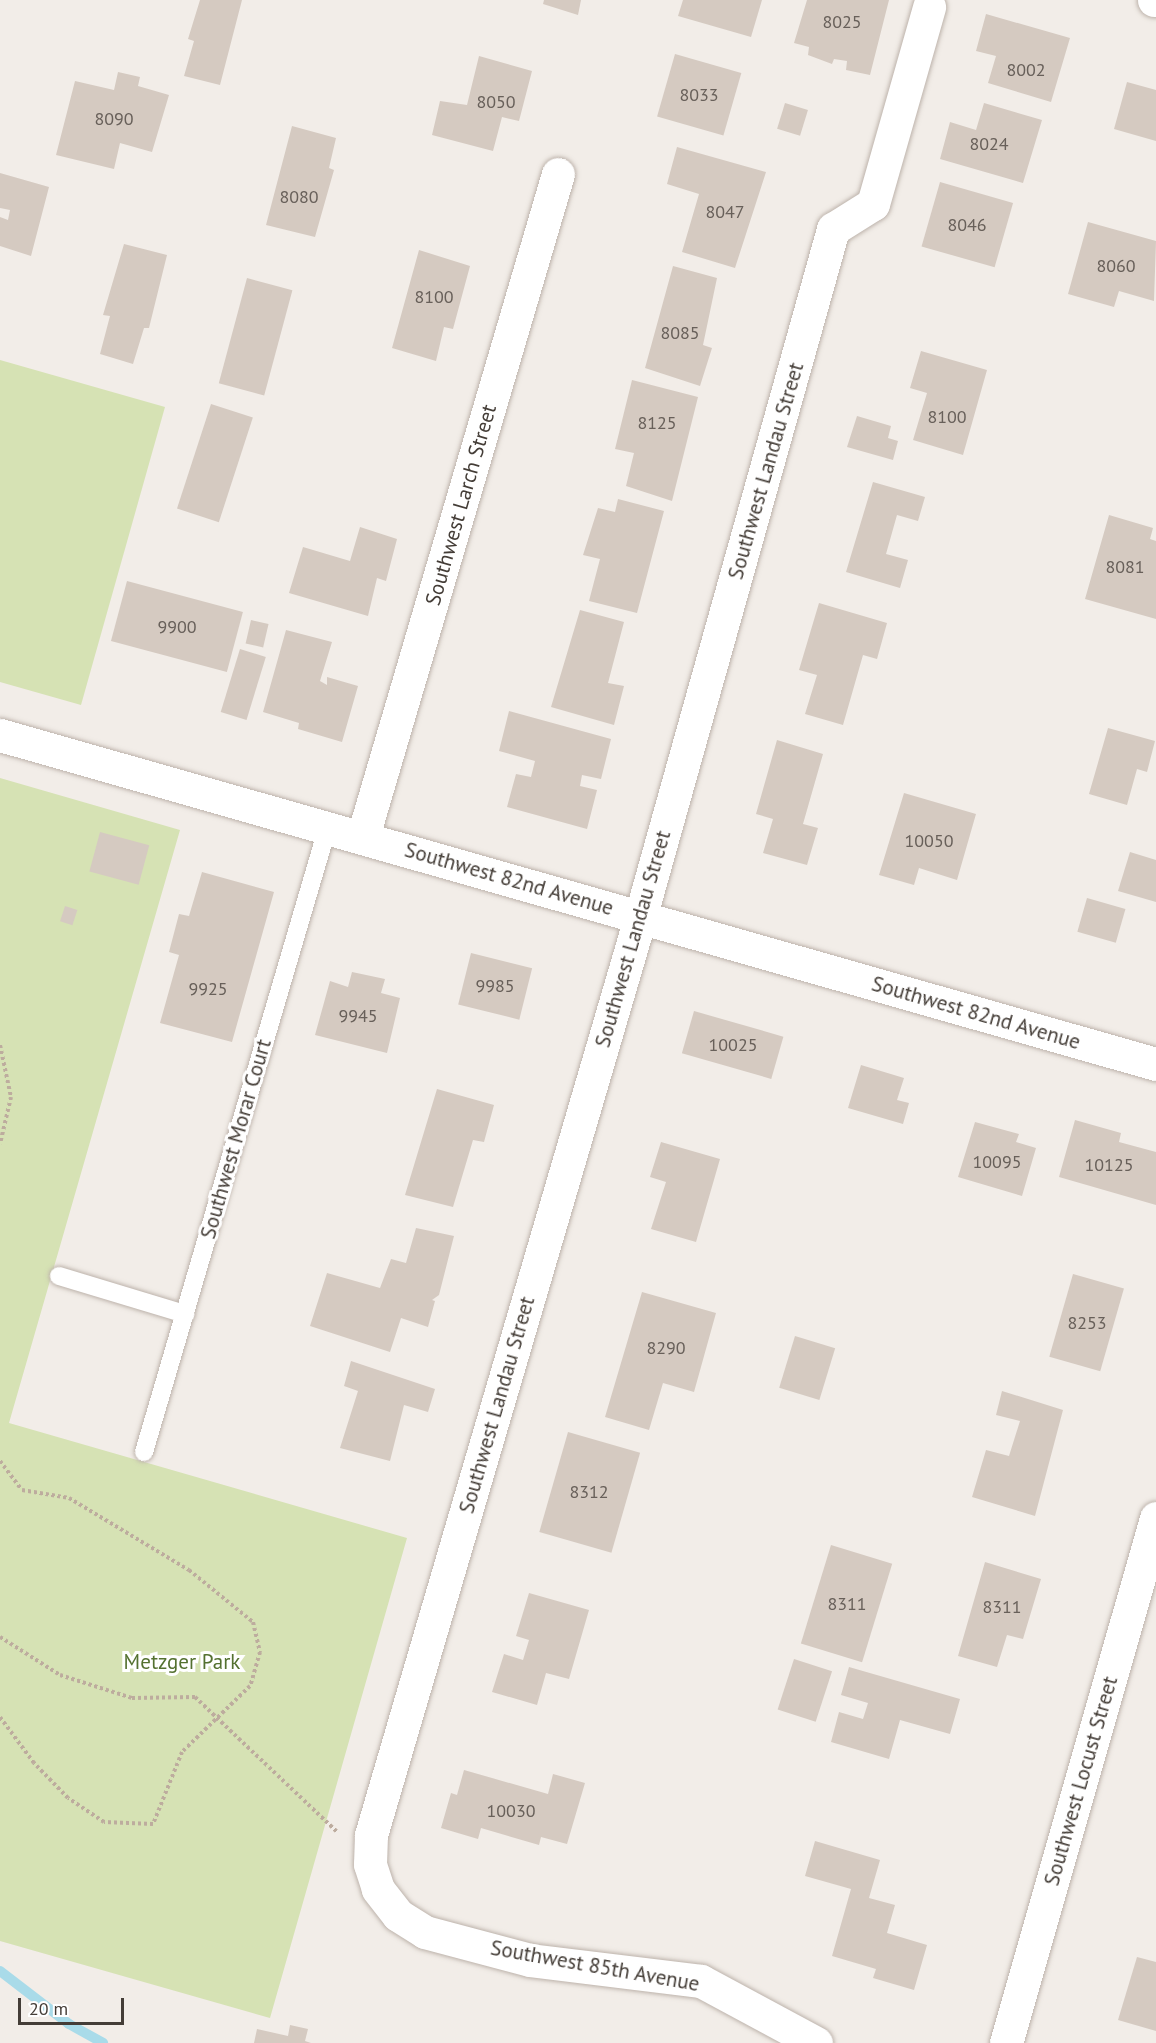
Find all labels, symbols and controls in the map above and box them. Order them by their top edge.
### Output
house number: 8025 [822,11,862,33]
house number: 8002 [1006,59,1046,81]
house number: 8033 [679,84,719,106]
house number: 8050 [476,91,516,113]
house number: 8090 [94,108,134,130]
house number: 8024 [969,133,1009,155]
house number: 8080 [279,186,319,208]
house number: 8047 [705,201,745,223]
house number: 8046 [947,214,987,236]
house number: 8060 [1096,255,1136,277]
house number: 8100 [414,286,454,308]
house number: 8085 [660,322,700,344]
street label: Southwest Landau Street [723,360,809,582]
street label: Southwest Larch Street [420,402,502,608]
house number: 8100 [927,406,967,428]
house number: 8125 [637,412,677,434]
house number: 8081 [1105,556,1145,578]
house number: 9900 [157,616,197,638]
street label: Southwest Landau Street [590,828,676,1050]
house number: 10050 [904,830,954,852]
street label: Southwest 82nd Avenue [401,837,617,921]
street label: Southwest 82nd Avenue [868,971,1084,1055]
house number: 9985 [475,975,515,997]
house number: 9925 [188,978,228,1000]
house number: 9945 [338,1005,378,1027]
house number: 10025 [708,1034,758,1056]
street label: Southwest Morar Court [195,1036,277,1242]
house number: 10095 [972,1151,1022,1173]
house number: 10125 [1084,1154,1134,1176]
street label: Southwest Landau Street [454,1294,540,1516]
house number: 8253 [1067,1312,1107,1334]
house number: 8290 [646,1337,686,1359]
house number: 8312 [569,1481,609,1503]
house number: 8311 [827,1593,867,1615]
house number: 8311 [982,1596,1022,1618]
park label: Metzger Park [124,1649,240,1675]
street label: Southwest Locust Street [1039,1673,1123,1889]
house number: 10030 [486,1800,536,1822]
street label: Southwest 85th Avenue [488,1935,702,1997]
scale bar [21,1986,128,2024]
text: 20 m [29,1997,68,2020]

